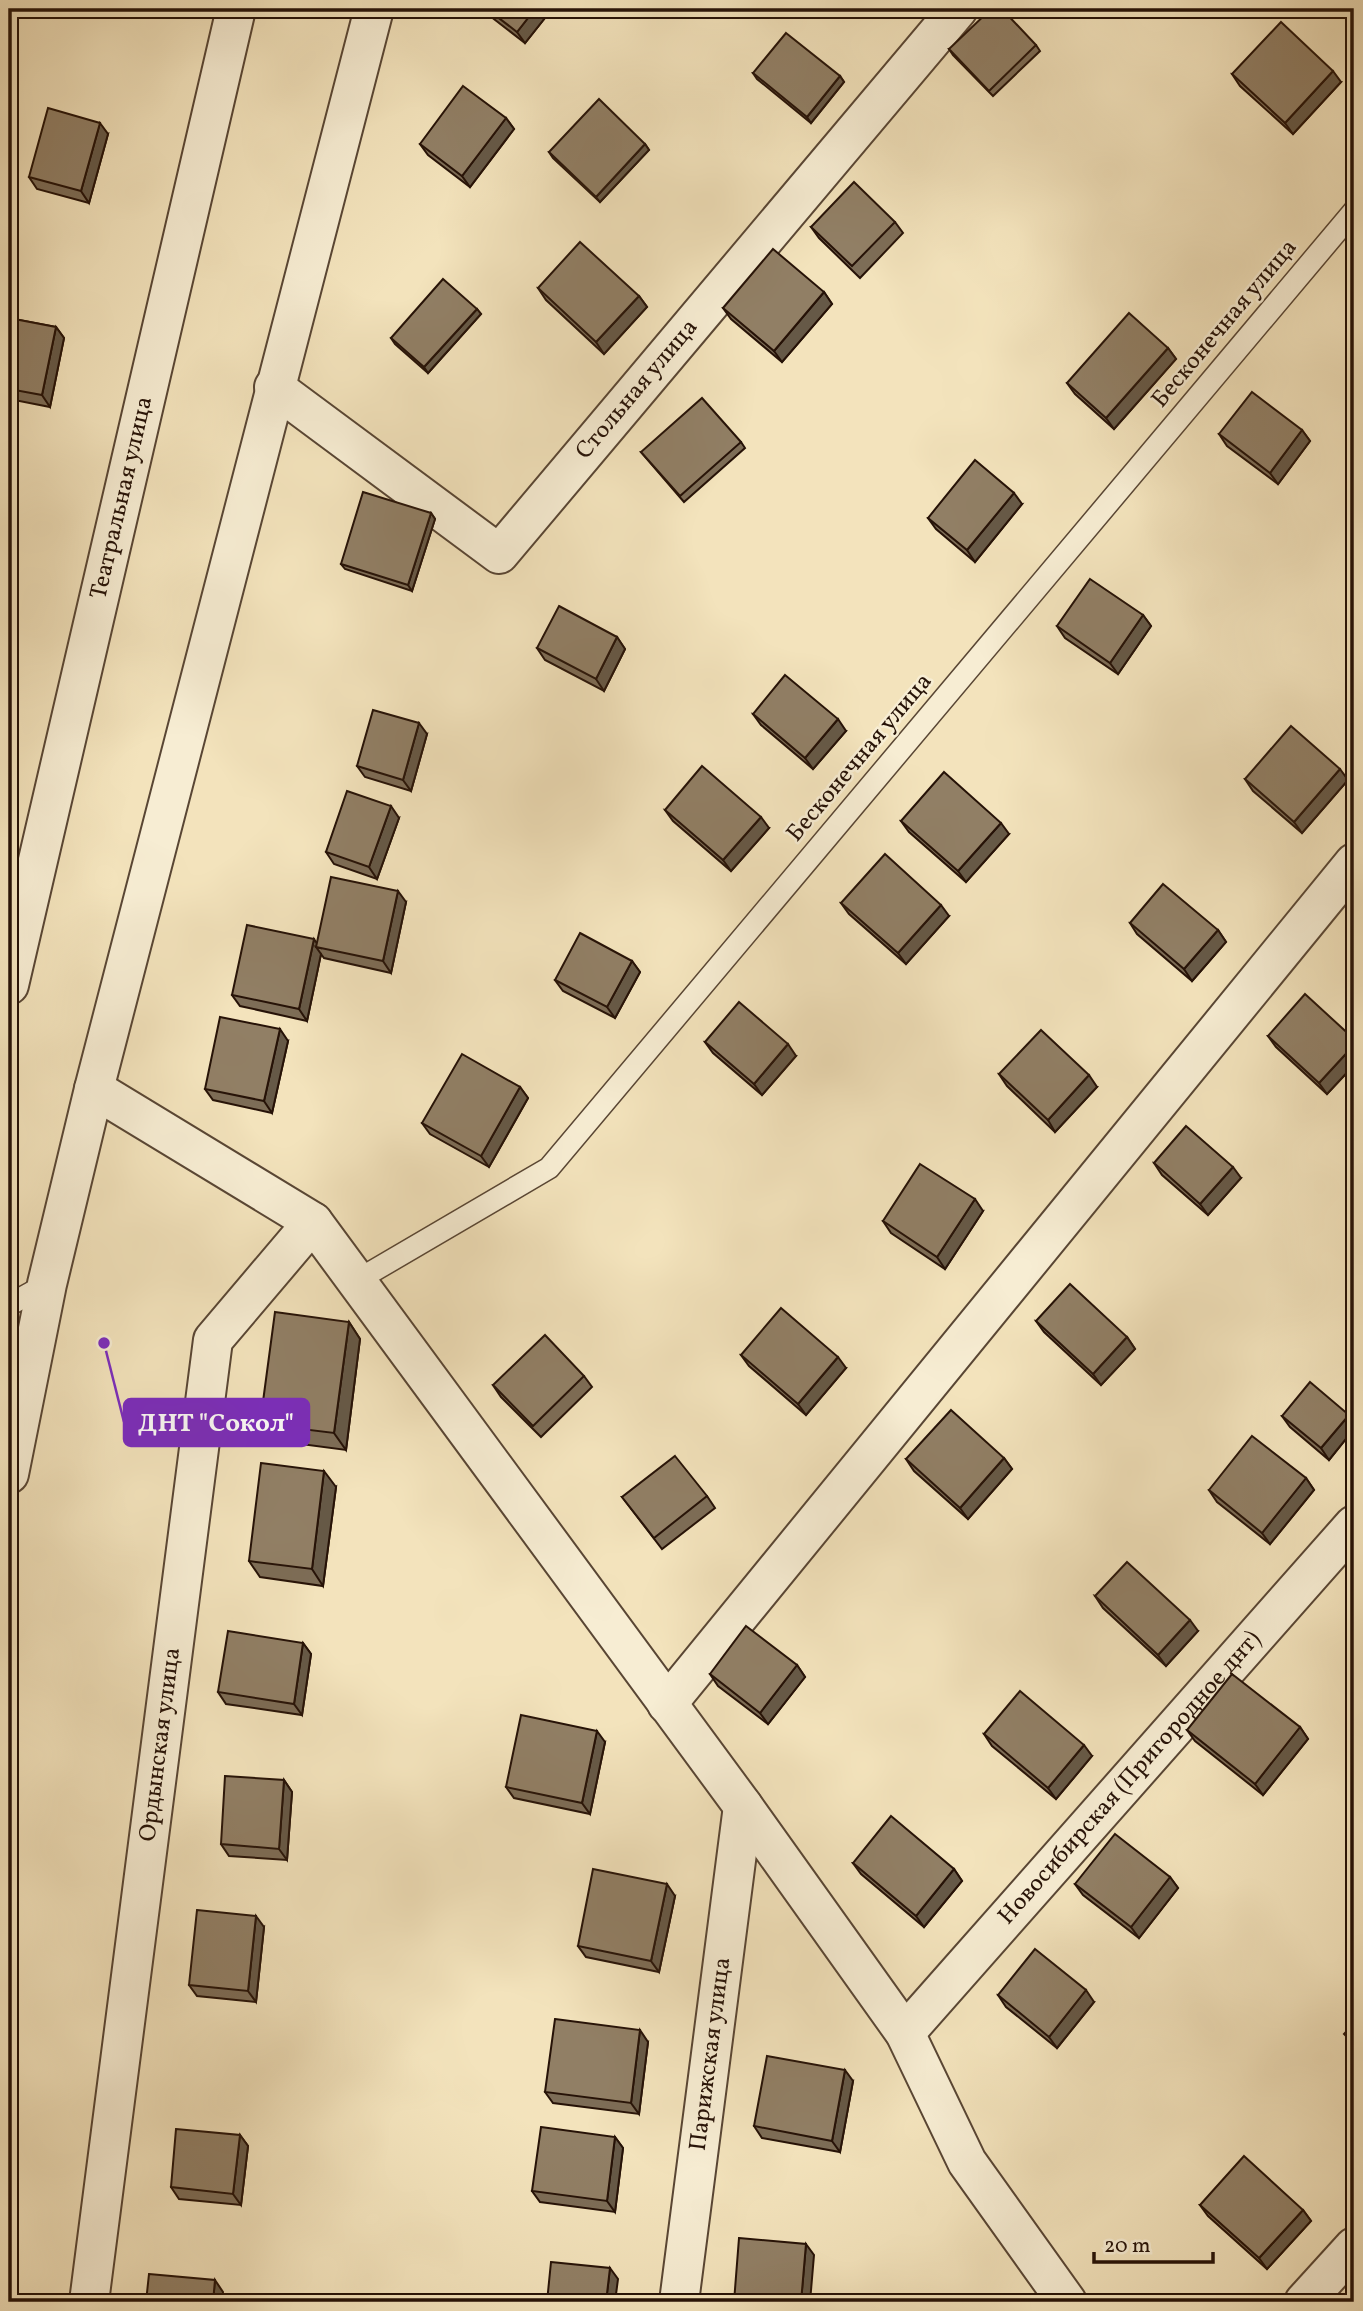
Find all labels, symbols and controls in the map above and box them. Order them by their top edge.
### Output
street label: Бесконечная улица [1144,232,1306,416]
street label: Стольная улица [568,312,707,467]
street label: Театральная улица [82,393,162,603]
street label: Бесконечная улица [779,666,941,850]
callout: ДНТ "Сокол" [124,1399,309,1446]
text: ДНТ "Сокол" [138,1406,294,1442]
street label: Новосибирская (Пригородное днт) [991,1624,1269,1933]
street label: Ордынская улица [131,1646,190,1844]
street label: Парижская улица [682,1955,740,2153]
scale bar [1094,2220,1212,2264]
text: 20 m [1104,2232,1150,2261]

